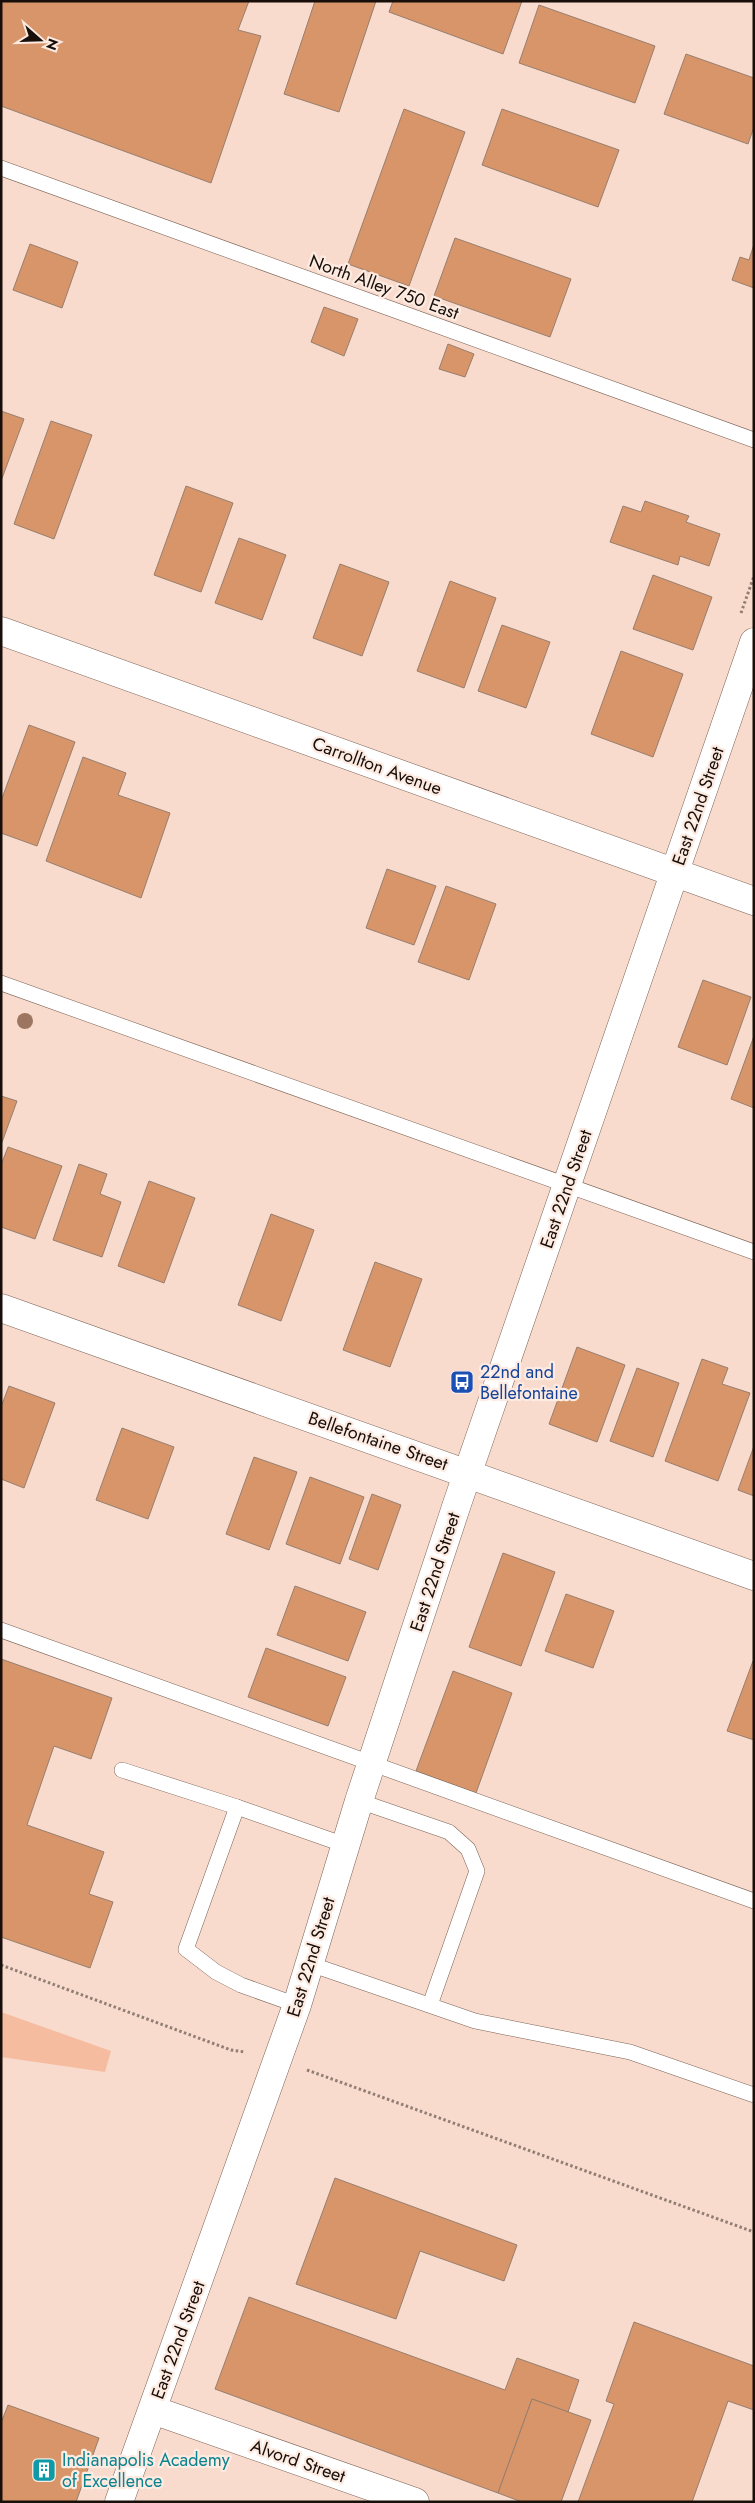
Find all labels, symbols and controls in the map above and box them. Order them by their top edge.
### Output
north arrow [15,15,65,65]
text: N [41,36,64,53]
street label: North Alley 750 East [306,248,463,326]
street label: Carrollton Avenue [309,730,445,802]
street label: East 22nd Street [666,742,731,869]
street label: East 22nd Street [534,1125,599,1252]
place label: 22nd and Bellefontaine [480,1359,578,1406]
bus stop icon: 22nd and Bellefontaine [449,1369,475,1395]
street label: Bellefontaine Street [305,1405,452,1477]
street label: East 22nd Street [403,1508,467,1635]
street label: East 22nd Street [280,1893,342,2020]
street label: East 22nd Street [145,2277,212,2403]
street label: Alvord Street [247,2433,349,2490]
place label: Indianapolis Academy of Excellence [62,2447,230,2494]
building icon: Indianapolis Academy of Excellence [31,2457,57,2483]

